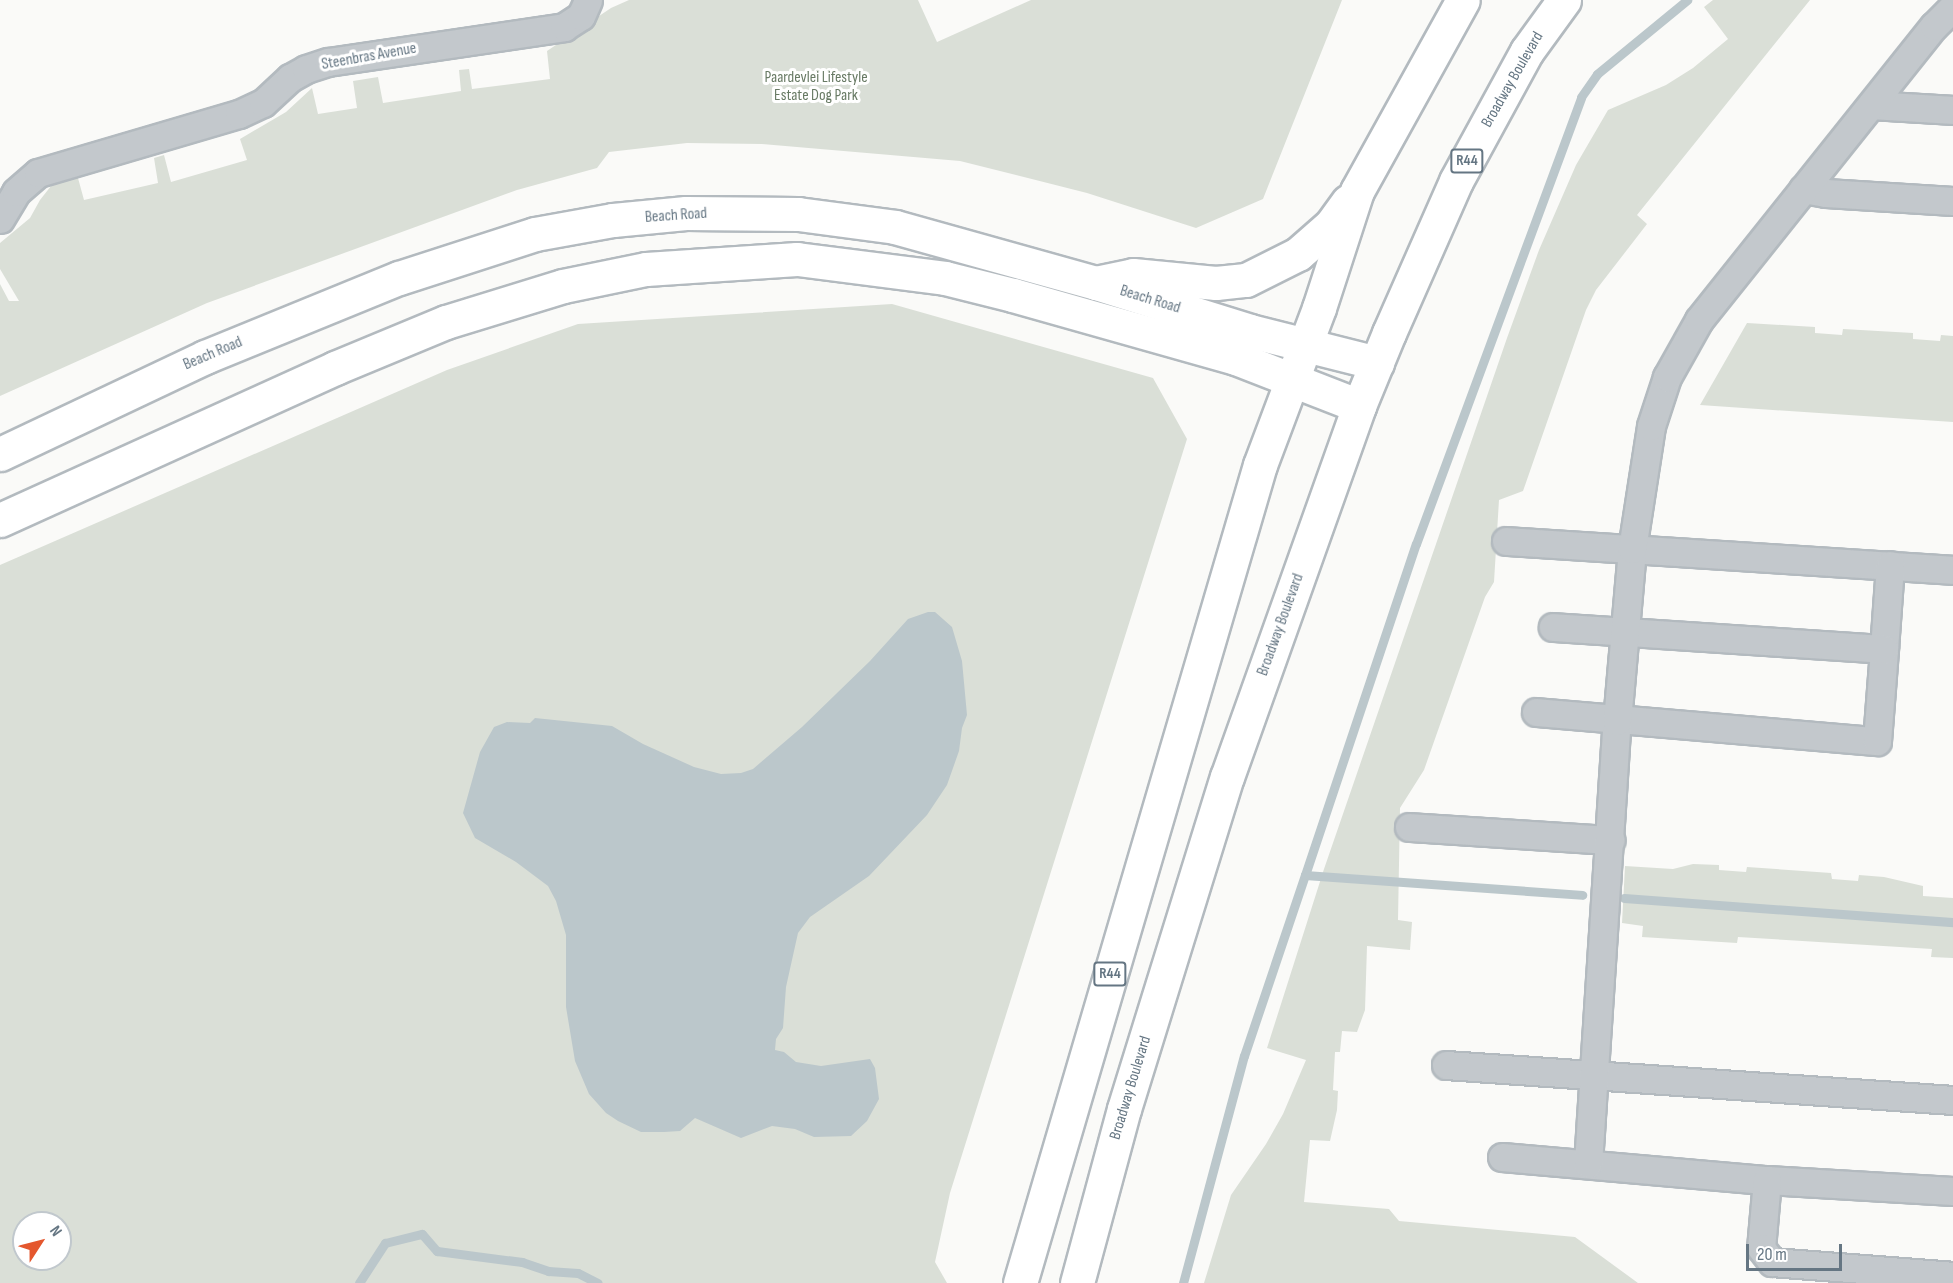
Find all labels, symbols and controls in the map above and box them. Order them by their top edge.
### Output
street label: Broadway Boulevard [1478,29,1548,131]
street label: Steenbras Avenue [320,39,418,75]
park label: Paardevlei Lifestyle Estate Dog Park [764,68,868,106]
road number: R44 [1449,149,1485,173]
street label: Beach Road [644,204,708,228]
street label: Beach Road [1117,282,1183,318]
street label: Beach Road [181,333,245,375]
street label: Broadway Boulevard [1254,571,1308,679]
road number: R44 [1092,962,1128,986]
street label: Broadway Boulevard [1106,1034,1156,1142]
north arrow [12,1211,72,1271]
text: N [45,1222,66,1240]
scale bar [1749,1232,1845,1270]
text: 20 m [1757,1244,1787,1265]

